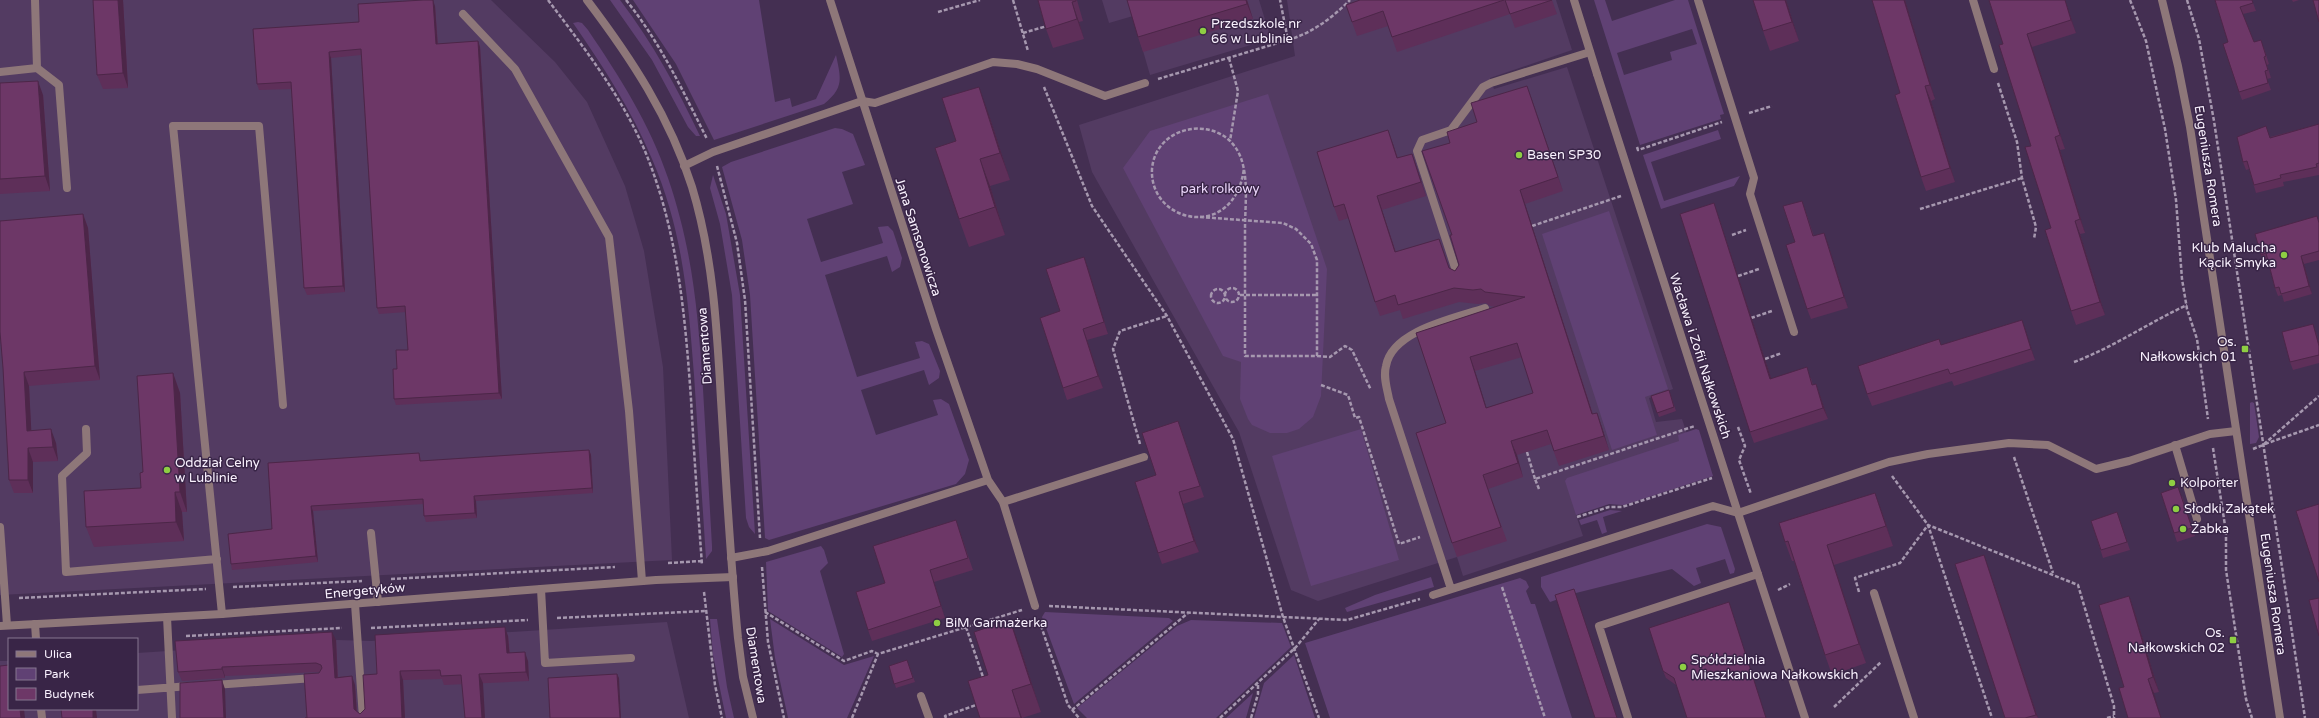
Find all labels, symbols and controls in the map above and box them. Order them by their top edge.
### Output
place label: Przedszkole nr 66 w Lublinie [1211,16,1301,47]
marker: Przedszkole nr 66 w Lublinie [1198,26,1208,36]
street label: Eugeniusza Romera [2190,104,2226,228]
place label: Basen SP30 [1527,147,1601,163]
marker: Basen SP30 [1514,150,1524,160]
street label: Jana Samsonowicza [891,176,945,298]
park label: park rolkowy [1181,181,1259,197]
place label: Klub Malucha Kącik Smyka [2191,240,2276,271]
marker: Klub Malucha Kącik Smyka [2279,250,2289,260]
street label: Wacława i Zofii Nałkowskich [1666,271,1734,441]
street label: Diamentowa [694,307,716,385]
place label: Os. Nałkowskich 01 [2140,334,2237,365]
marker: Os. Nałkowskich 01 [2240,344,2250,354]
place label: Oddział Celny w Lublinie [175,455,260,486]
marker: Oddział Celny w Lublinie [162,465,172,475]
place label: Kolporter [2180,475,2238,491]
marker: Kolporter [2167,478,2177,488]
place label: Słodki Zakątek [2184,501,2274,517]
marker: Słodki Zakątek [2171,504,2181,514]
place label: Żabka [2191,521,2229,537]
marker: Żabka [2178,524,2188,534]
street label: Eugeniusza Romera [2257,532,2289,656]
street label: Energetyków [324,580,406,602]
place label: BiM Garmażerka [945,615,1047,631]
marker: BiM Garmażerka [932,618,942,628]
street label: Diamentowa [742,625,770,705]
place label: Os. Nałkowskich 02 [2128,625,2225,656]
marker: Os. Nałkowskich 02 [2228,635,2238,645]
legend [8,638,138,710]
text: Ulica [44,647,72,661]
place label: Spółdzielnia Mieszkaniowa Nałkowskich [1691,652,1858,683]
marker: Spółdzielnia Mieszkaniowa Nałkowskich [1678,662,1688,672]
text: Park [44,667,70,681]
text: Budynek [44,687,95,701]

